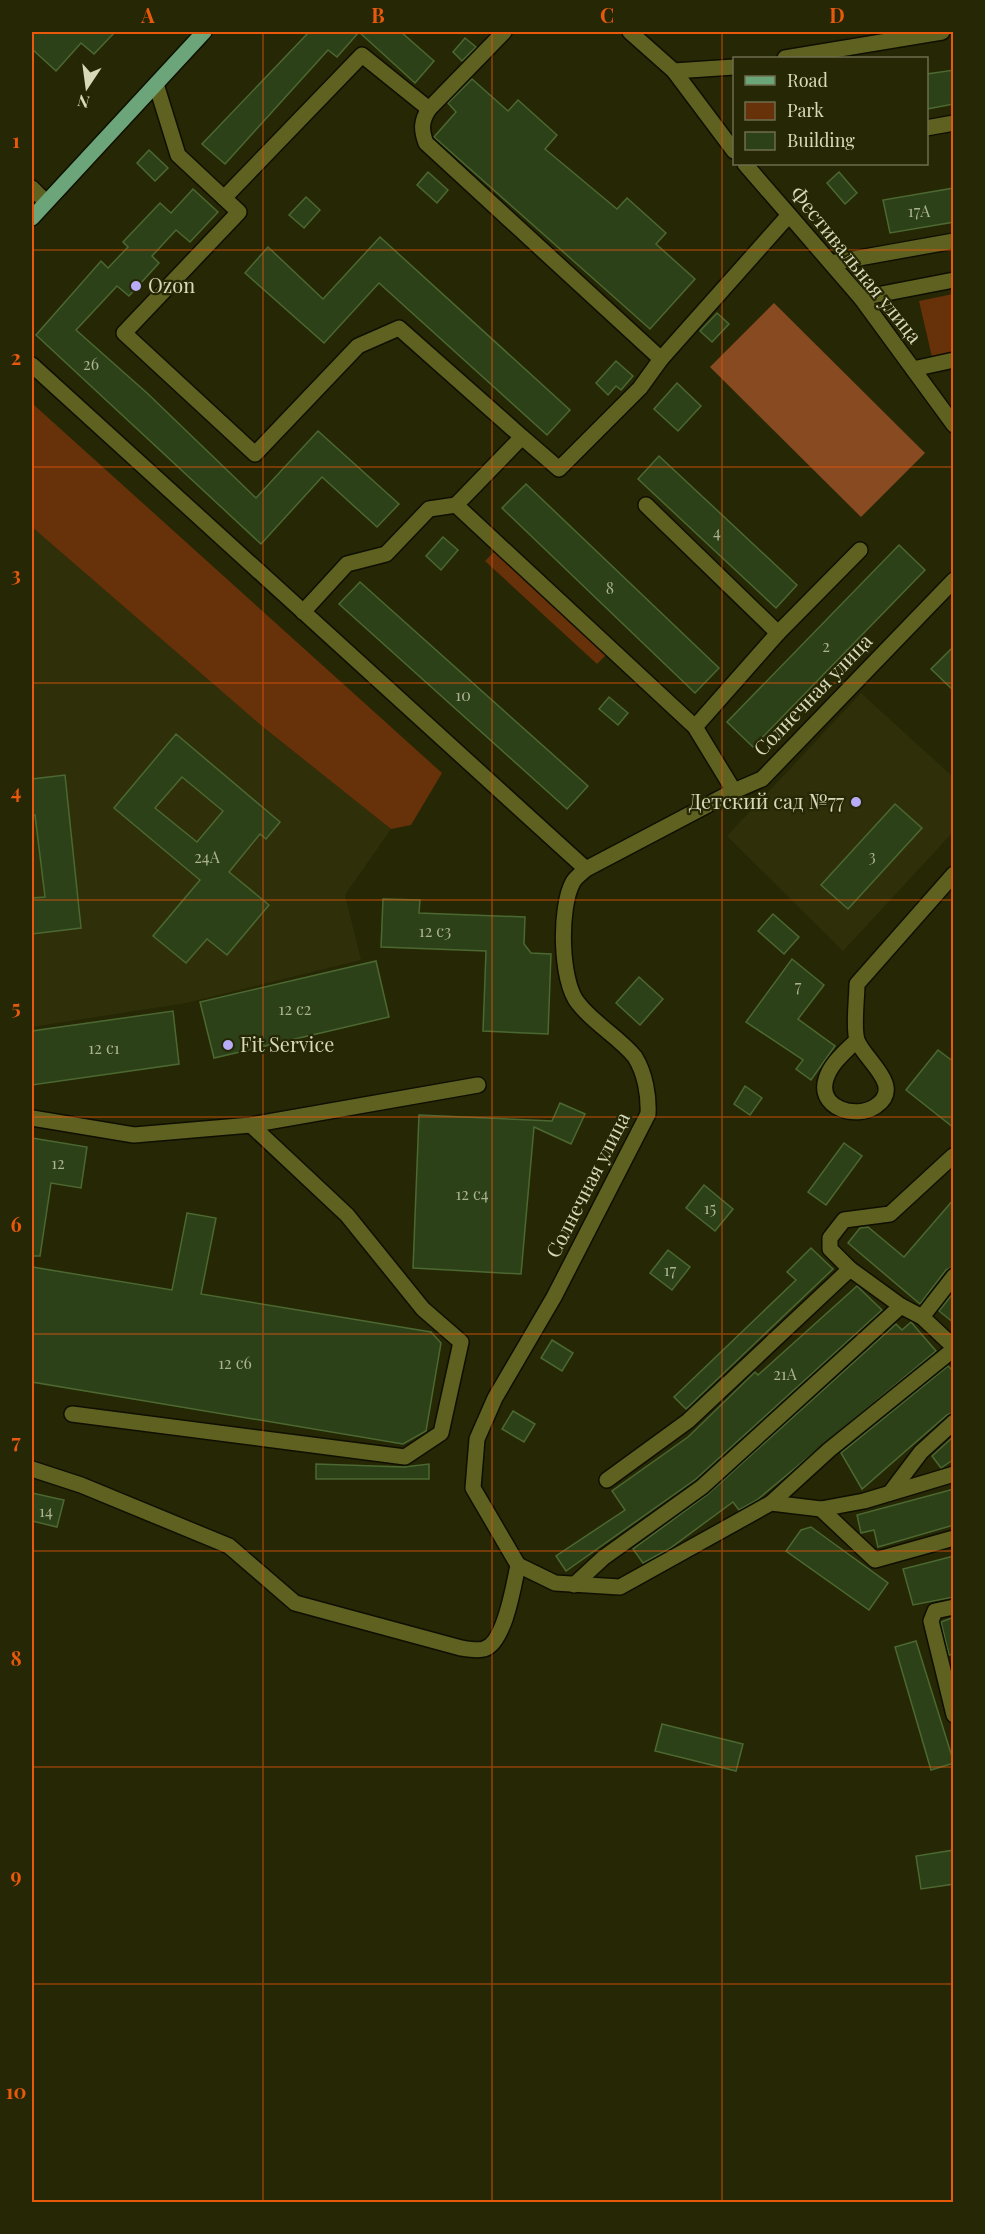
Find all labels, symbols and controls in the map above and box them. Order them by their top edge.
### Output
text: A [140,1,155,28]
text: B [371,1,385,28]
text: C [600,1,614,28]
text: D [829,1,845,28]
north arrow [57,57,117,117]
legend [733,57,928,165]
text: Road [787,68,828,92]
text: N [75,90,92,114]
text: Park [787,98,824,122]
text: 1 [12,126,20,153]
text: Building [787,128,855,152]
street label: Фестивальная улица [785,180,929,348]
house number: 17А [908,200,931,221]
place label: Ozon [148,271,195,298]
marker: Ozon [129,279,143,293]
text: 2 [11,343,21,370]
house number: 26 [83,353,99,374]
house number: 4 [713,521,721,542]
text: 3 [11,560,21,587]
house number: 8 [606,577,614,598]
street label: Солнечная улица [747,627,877,761]
house number: 2 [822,635,830,656]
house number: 10 [455,684,471,705]
text: 4 [11,777,21,804]
place label: Детский сад №77 [689,787,844,814]
marker: Детский сад №77 [849,795,863,809]
house number: 3 [868,845,876,866]
house number: 24А [194,846,221,867]
house number: 12 с3 [419,920,451,941]
house number: 7 [795,975,802,996]
text: 5 [11,993,21,1020]
house number: 12 с2 [278,998,312,1019]
place label: Fit Service [240,1030,334,1057]
house number: 12 с1 [88,1037,120,1058]
marker: Fit Service [221,1038,235,1052]
street label: Солнечная улица [538,1107,635,1262]
house number: 12 [51,1152,65,1173]
house number: 12 с4 [455,1183,489,1204]
house number: 15 [704,1197,716,1218]
text: 6 [10,1210,22,1237]
house number: 17 [664,1259,677,1280]
house number: 12 с6 [218,1352,252,1373]
house number: 21А [773,1363,798,1384]
text: 7 [11,1427,21,1454]
house number: 14 [39,1500,53,1521]
text: 8 [10,1644,22,1671]
text: 9 [10,1861,22,1888]
text: 10 [6,2077,26,2104]

